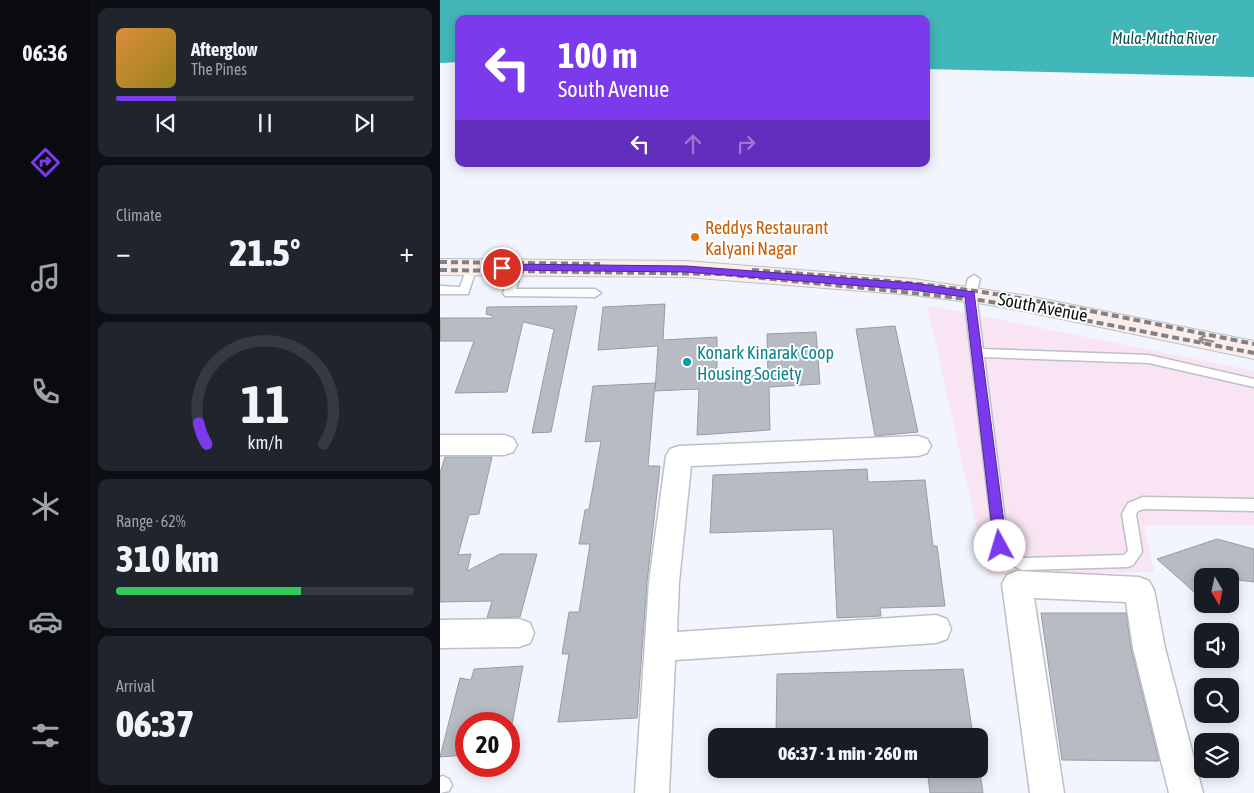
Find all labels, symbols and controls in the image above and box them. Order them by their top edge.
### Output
water label: Mula-Mutha River [1112,29,1217,47]
icon: left [475,35,540,100]
text: 100 m [558,35,637,75]
text: Afterglow [191,38,258,60]
text: 06:36 [22,40,68,66]
text: The Pines [191,60,247,78]
text: South Avenue [558,76,669,102]
icon: previous [152,109,180,137]
icon: pause [251,109,279,137]
icon: next [350,109,378,137]
icon: left [626,130,654,158]
icon: ahead [679,130,707,158]
icon: right [732,130,760,158]
icon: directions [28,145,63,180]
text: Climate [116,206,162,224]
place label: Reddys Restaurant Kalyani Nagar [705,217,828,259]
text: 21.5° [230,231,300,274]
marker: Reddys Restaurant Kalyani Nagar [689,231,701,243]
text: − [116,236,131,268]
text: + [399,236,414,268]
pin [481,247,523,289]
icon: arrive [488,254,516,282]
icon: music [28,260,63,295]
street label: South Avenue [996,288,1090,326]
one-way arrow [1199,335,1215,345]
place label: Konark Kinarak Coop Housing Society [697,342,834,384]
marker: Konark Kinarak Coop Housing Society [681,356,693,368]
icon: phone [28,374,63,409]
text: 11 [241,374,289,434]
text: km/h [247,432,283,453]
icon: climate [28,489,63,524]
text: Range · 62% [116,512,186,530]
position arrow [973,519,1025,571]
text: 310 km [116,537,219,580]
north arrow [1194,568,1239,612]
map controls [1194,568,1239,778]
icon: car [28,604,63,639]
button: sound [1194,623,1239,668]
text: Arrival [116,677,155,695]
button: search [1194,678,1239,723]
text: 06:37 [116,702,194,745]
speed limit sign: 20 [455,712,520,777]
icon: filters [28,718,63,753]
button: layers [1194,733,1239,778]
text: 06:37 · 1 min · 260 m [778,742,918,764]

